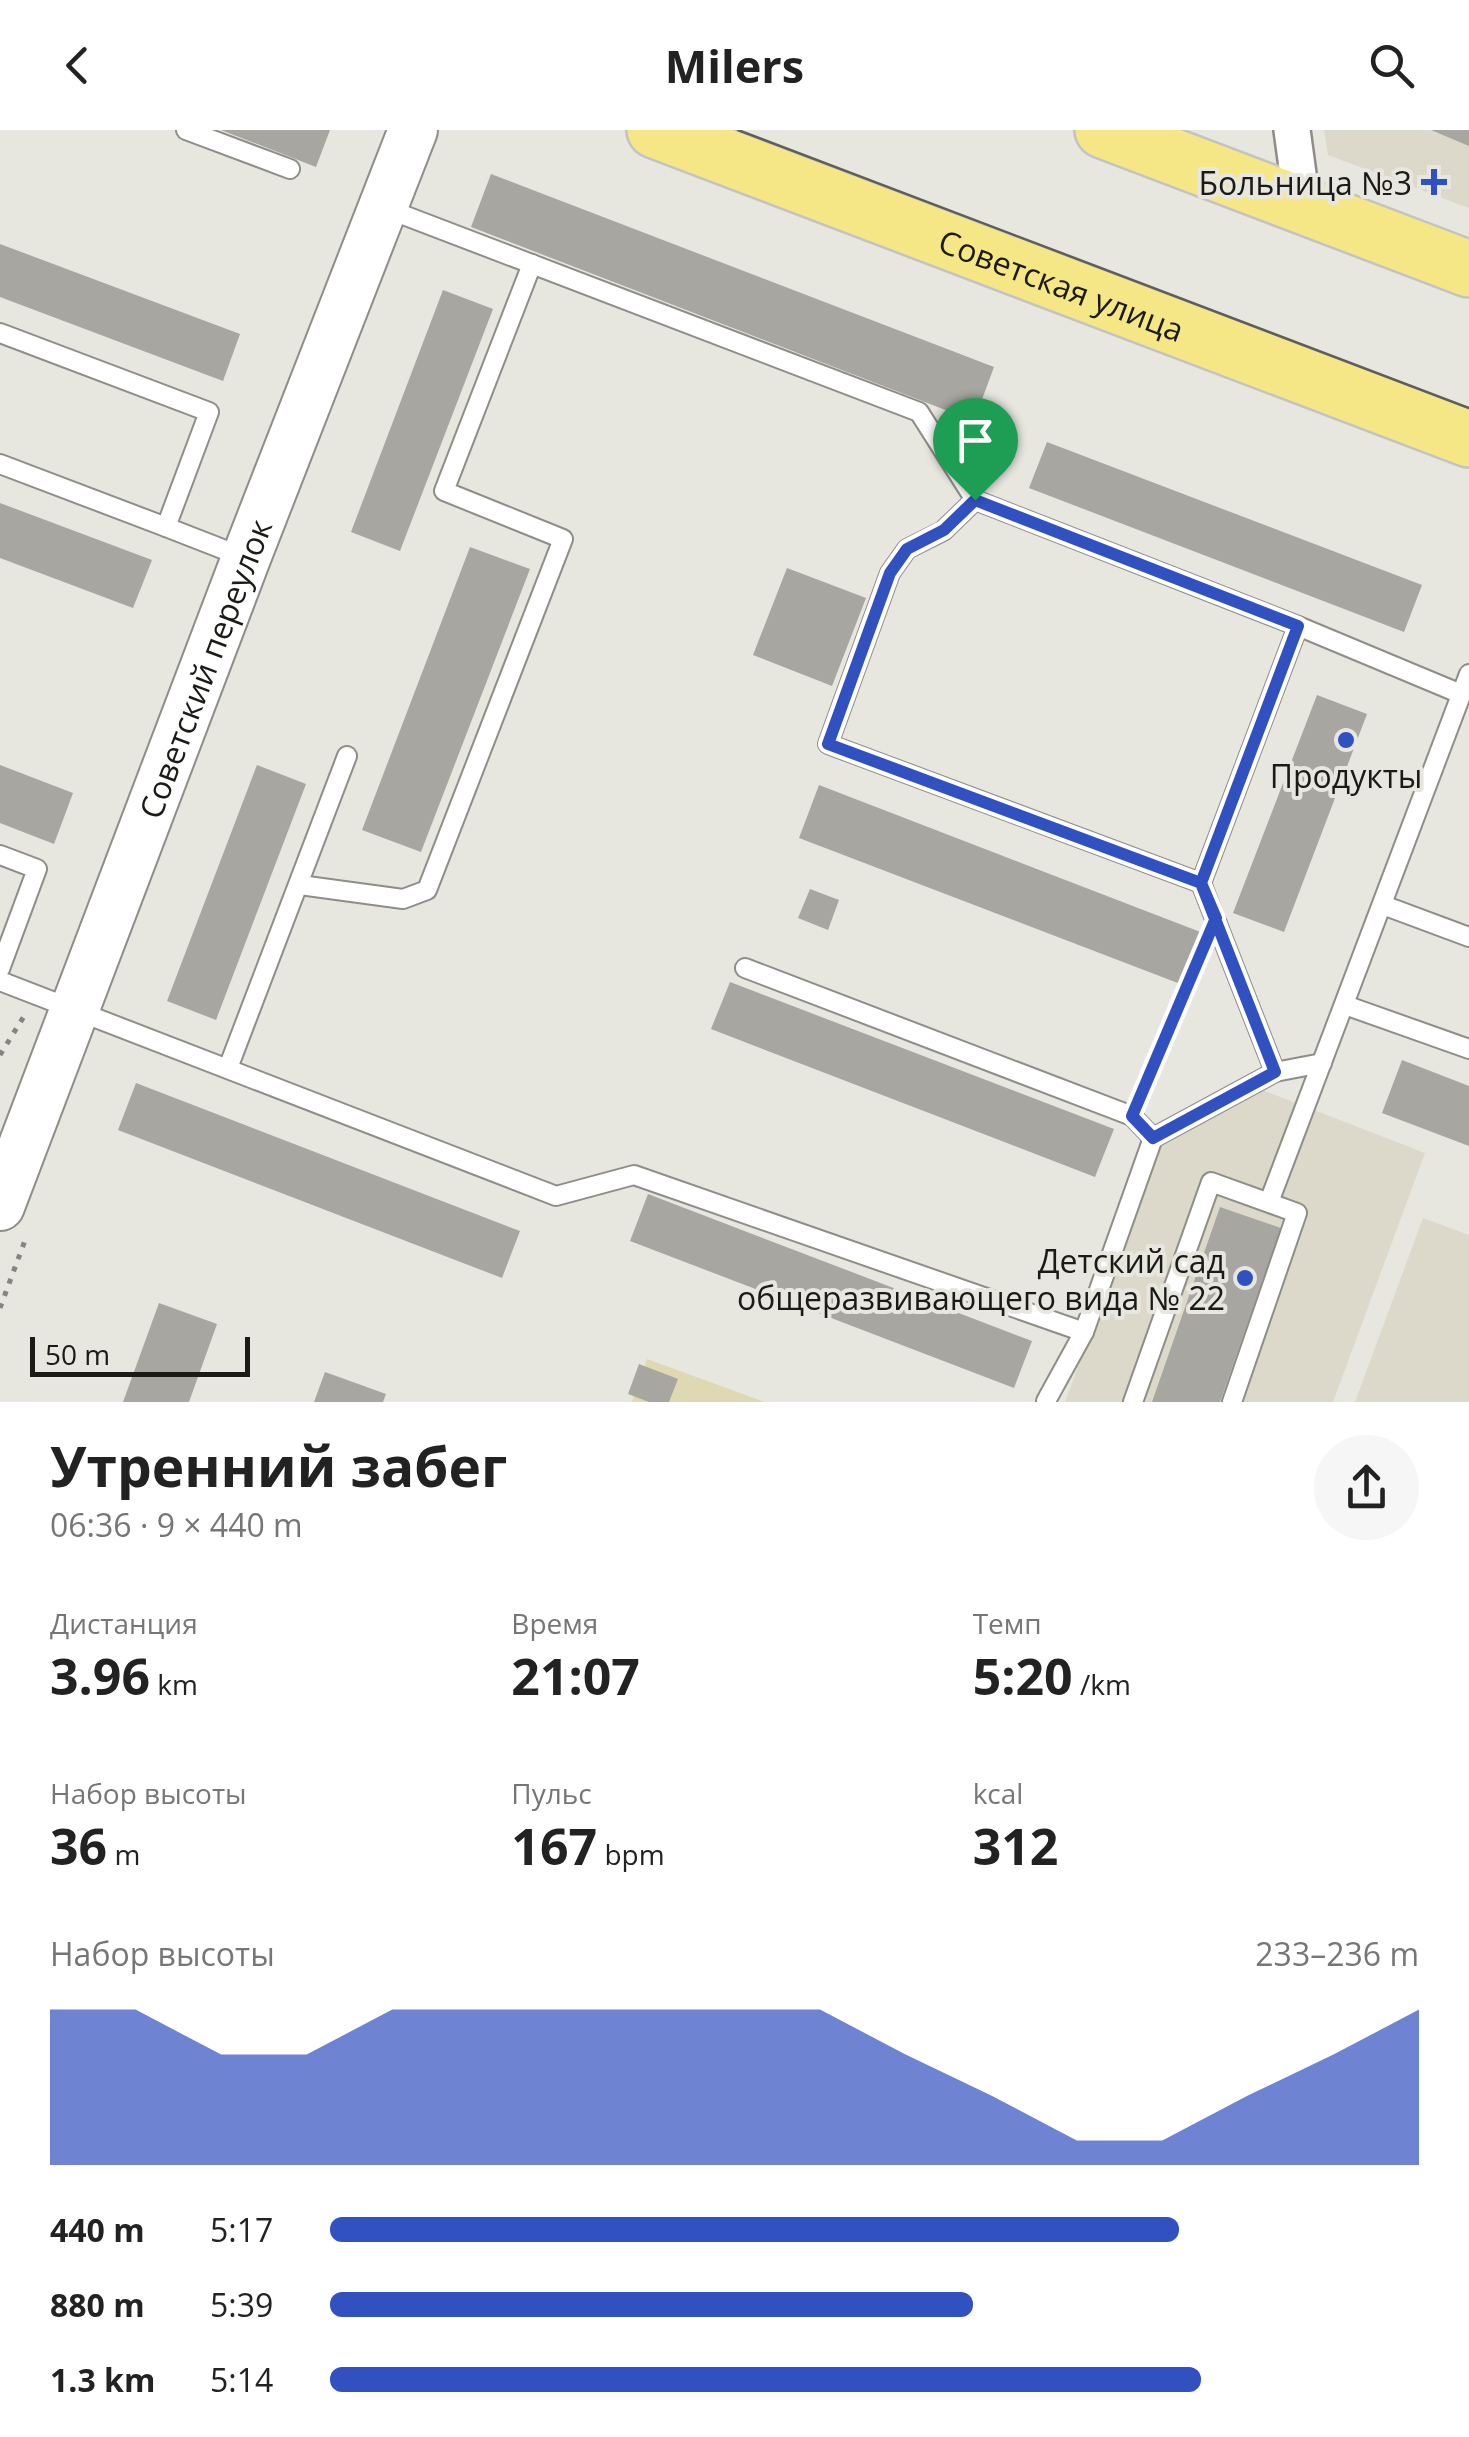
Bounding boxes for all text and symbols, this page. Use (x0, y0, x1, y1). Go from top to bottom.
text: Milers (665, 35, 804, 96)
icon: back (50, 38, 105, 93)
icon: search (1364, 38, 1419, 93)
place label: Больница №3 (1198, 161, 1412, 204)
marker: Больница №3 (1421, 169, 1447, 195)
street label: Советская улица (933, 218, 1190, 350)
pin (933, 398, 1018, 501)
icon: arrive (948, 413, 1003, 468)
street label: Советский переулок (128, 512, 281, 824)
marker: Продукты (1335, 729, 1357, 751)
place label: Продукты (1270, 754, 1422, 797)
place label: Детский сад общеразвивающего вида № 22 (737, 1239, 1225, 1319)
marker: Детский сад общеразвивающего вида № 22 (1234, 1267, 1256, 1289)
scale bar (30, 1332, 250, 1376)
text: 50 m (45, 1335, 110, 1373)
text: Утренний забег (50, 1428, 507, 1503)
button: share (1314, 1435, 1419, 1540)
text: 06:36 · 9 × 440 m (50, 1503, 303, 1546)
text: Дистанция (50, 1604, 198, 1642)
text: Время (511, 1604, 598, 1642)
text: Темп (973, 1604, 1042, 1642)
text: 3.96 (50, 1642, 150, 1710)
text: 21:07 (511, 1642, 640, 1710)
text: 5:20 (973, 1642, 1073, 1710)
text: km (150, 1665, 198, 1703)
text: /km (1073, 1665, 1131, 1703)
text: Набор высоты (50, 1774, 247, 1812)
text: Пульс (511, 1774, 592, 1812)
text: kcal (973, 1774, 1023, 1812)
text: 36 (50, 1812, 107, 1880)
text: 167 (511, 1812, 597, 1880)
text: 312 (973, 1812, 1058, 1880)
text: m (107, 1835, 140, 1873)
text: bpm (597, 1835, 665, 1873)
text: Набор высоты (50, 1932, 275, 1975)
text: 233–236 m (1255, 1932, 1419, 1975)
text: 440 m (50, 2208, 145, 2251)
text: 5:17 (210, 2208, 273, 2251)
text: 880 m (50, 2283, 145, 2326)
text: 5:39 (210, 2283, 273, 2326)
text: 1.3 km (50, 2358, 155, 2401)
text: 5:14 (210, 2358, 273, 2401)

